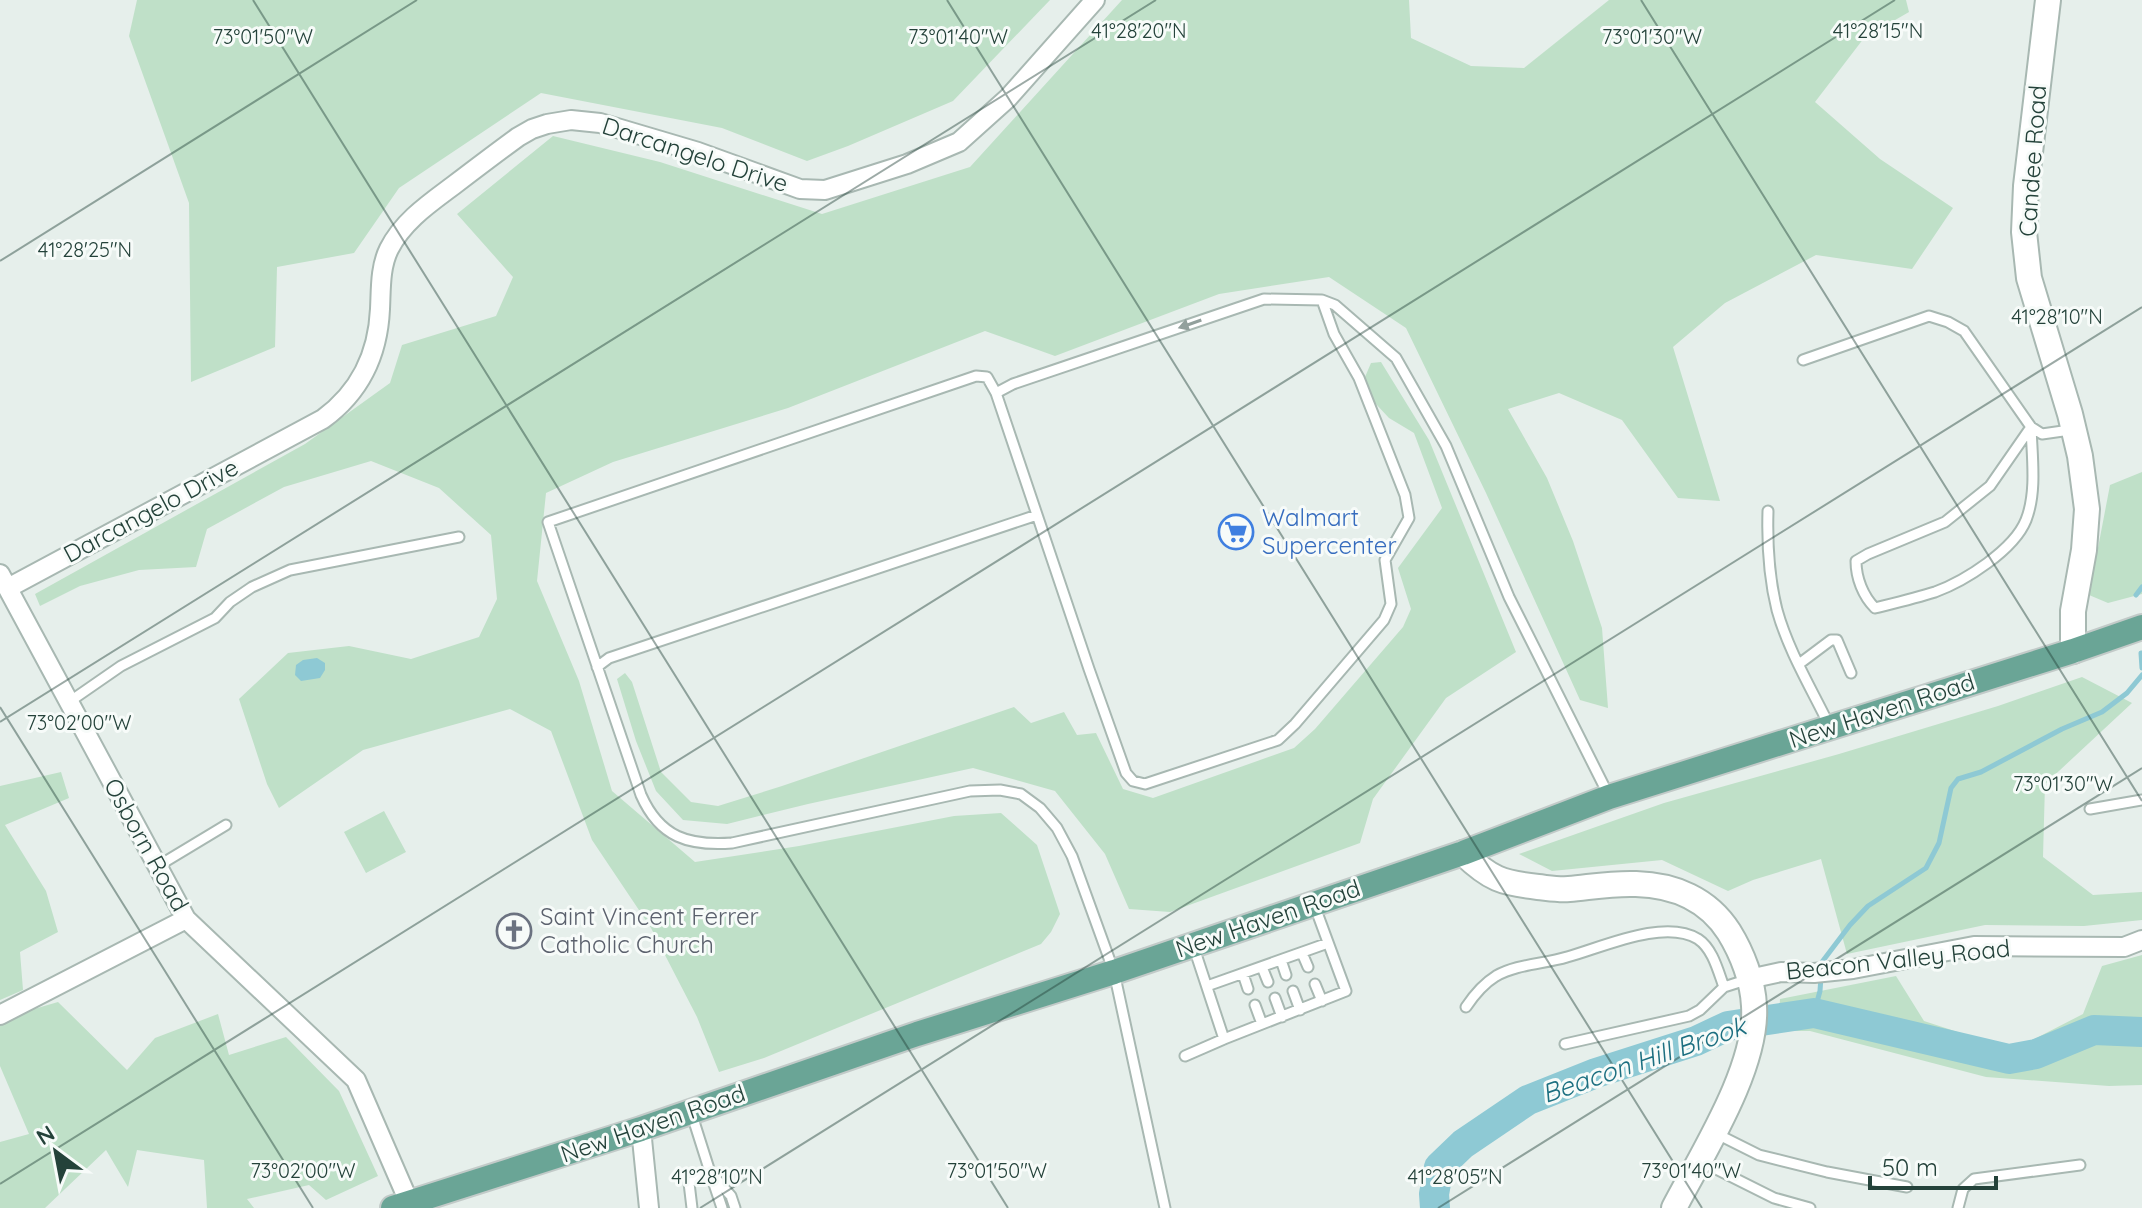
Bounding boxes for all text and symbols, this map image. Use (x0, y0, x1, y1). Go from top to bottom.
text: 41°28'20"N (1091, 18, 1187, 43)
text: 41°28'15"N (1833, 18, 1923, 43)
text: 73°01'50"W (213, 24, 313, 49)
text: 73°01'40"W (908, 24, 1008, 49)
text: 73°01'30"W (1602, 24, 1702, 49)
street label: Candee Road (2012, 84, 2052, 238)
street label: Darcangelo Drive (599, 110, 792, 198)
text: 41°28'25"N (38, 237, 132, 262)
text: 41°28'10"N (2011, 304, 2103, 329)
one-way arrow (1178, 318, 1202, 330)
street label: Darcangelo Drive (58, 451, 243, 569)
place label: Walmart Supercenter (1262, 502, 1397, 560)
supermarket icon: Walmart Supercenter (1217, 513, 1255, 551)
street label: New Haven Road (1785, 666, 1978, 754)
text: 73°02'00"W (27, 710, 132, 735)
text: 73°01'30"W (2013, 771, 2113, 796)
street label: Osborn Road (98, 773, 196, 916)
street label: New Haven Road (1171, 872, 1364, 964)
place label: Saint Vincent Ferrer Catholic Church (540, 901, 759, 959)
church icon: Saint Vincent Ferrer Catholic Church (495, 912, 533, 950)
street label: Beacon Valley Road (1784, 932, 2012, 986)
water label: Beacon Hill Brook (1537, 1008, 1752, 1110)
street label: New Haven Road (556, 1077, 749, 1169)
north arrow (16, 1112, 96, 1192)
text: N (31, 1119, 60, 1151)
scale bar (1870, 1140, 1996, 1190)
text: 50 m (1882, 1152, 1938, 1182)
text: 73°02'00"W (251, 1158, 356, 1183)
text: 73°01'50"W (947, 1158, 1047, 1183)
text: 73°01'40"W (1641, 1158, 1741, 1183)
text: 41°28'10"N (671, 1164, 763, 1189)
text: 41°28'05"N (1407, 1164, 1503, 1189)

